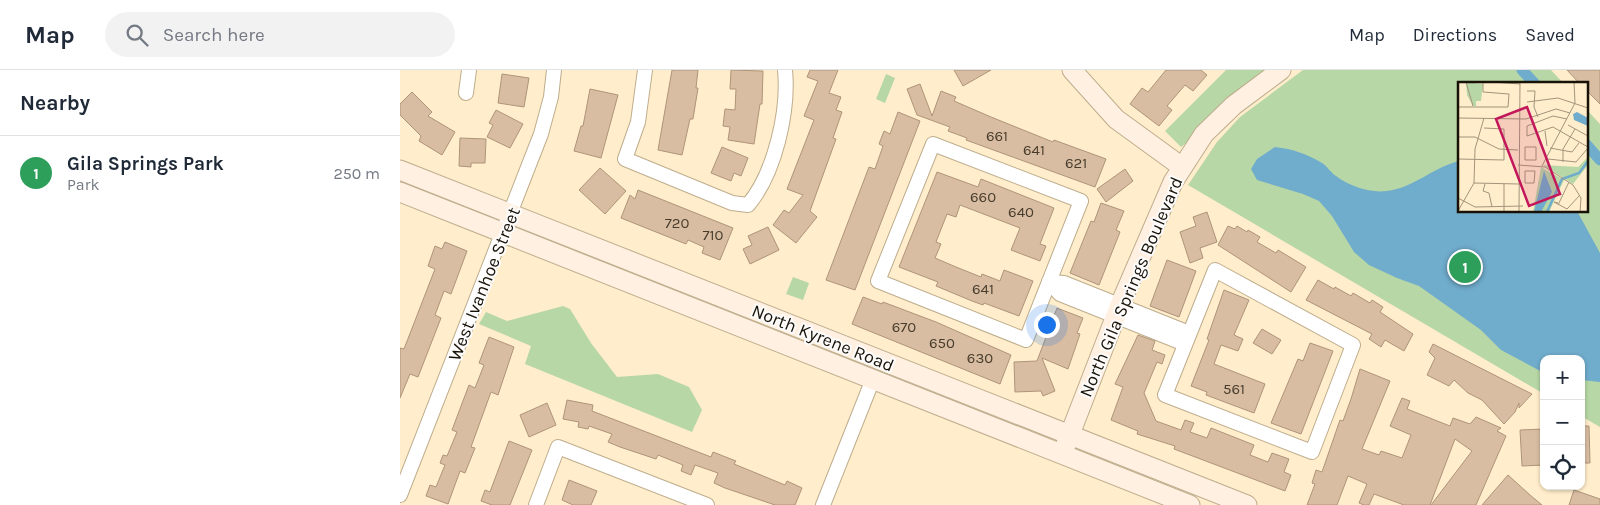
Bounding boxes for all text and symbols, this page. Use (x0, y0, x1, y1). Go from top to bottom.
search box (105, 12, 455, 57)
text: Map (25, 21, 75, 49)
icon: search (123, 21, 151, 49)
text: Search here (163, 24, 265, 46)
text: Map (1349, 24, 1385, 46)
text: Directions (1413, 24, 1497, 46)
text: Saved (1525, 24, 1575, 46)
inset map (1458, 82, 1588, 212)
text: Nearby (20, 91, 90, 115)
house number: 661 (986, 127, 1008, 145)
house number: 641 (1023, 141, 1045, 159)
text: Gila Springs Park (67, 153, 224, 175)
house number: 621 (1065, 154, 1087, 172)
text: 1 (33, 164, 39, 183)
text: 250 m (333, 164, 380, 183)
street label: North Gila Springs Boulevard (1075, 174, 1187, 400)
text: Park (67, 175, 99, 194)
house number: 660 (970, 188, 996, 206)
house number: 640 (1008, 203, 1034, 221)
street label: West Ivanhoe Street (443, 204, 525, 364)
house number: 720 (665, 214, 689, 232)
house number: 710 (703, 226, 724, 244)
pin: 1 (1449, 248, 1481, 286)
house number: 641 (972, 280, 994, 298)
street label: North Kyrene Road (749, 299, 897, 377)
your location (1034, 312, 1060, 338)
house number: 670 (892, 318, 916, 336)
house number: 650 (929, 334, 955, 352)
house number: 630 (967, 349, 993, 367)
map controls (1540, 355, 1585, 490)
button: + (1540, 355, 1585, 400)
house number: 561 (1223, 380, 1245, 398)
button: − (1540, 400, 1585, 445)
button: locate (1540, 445, 1585, 490)

